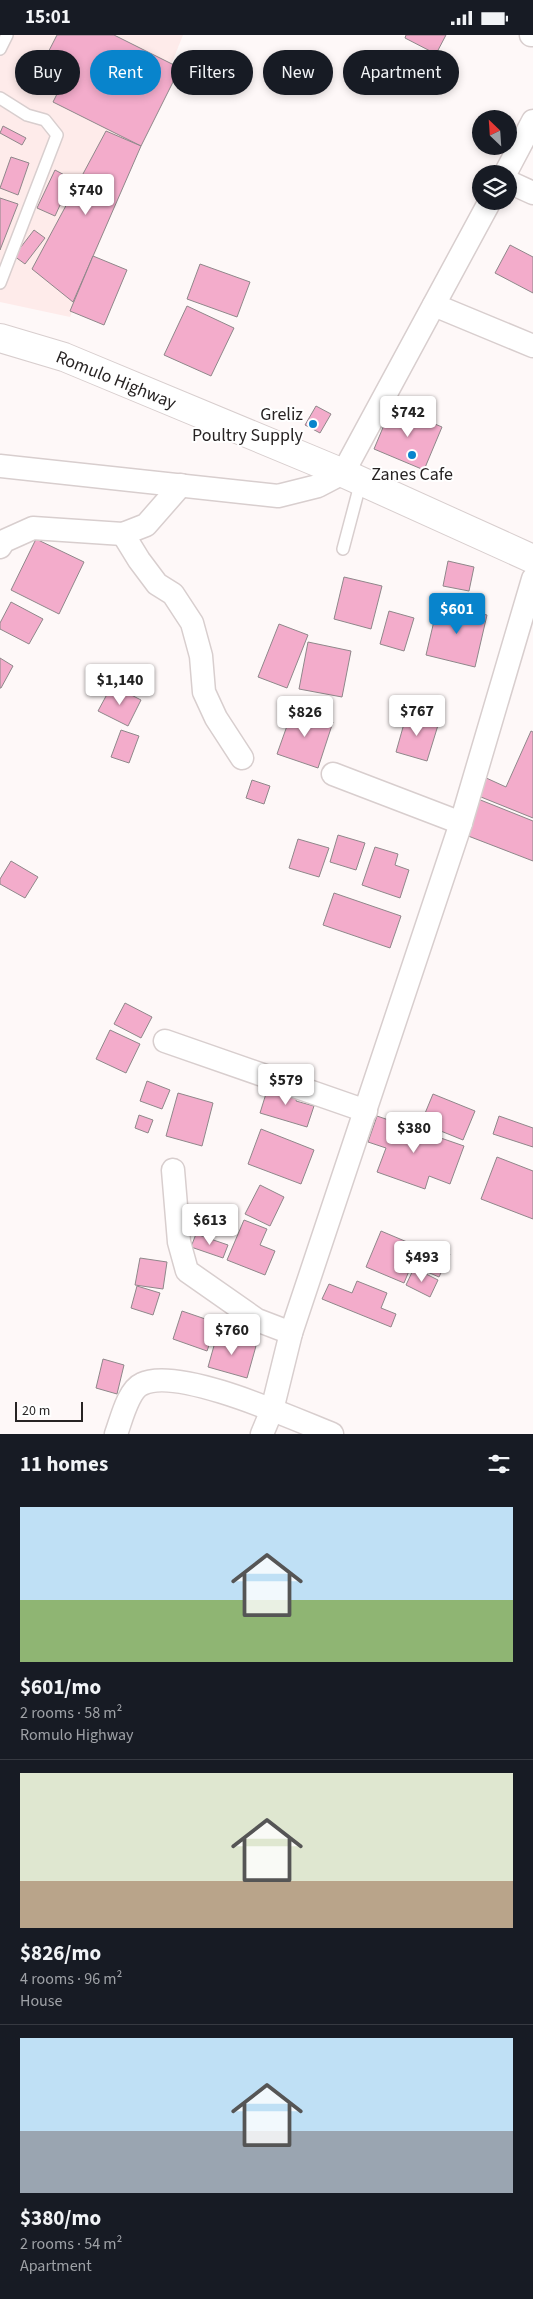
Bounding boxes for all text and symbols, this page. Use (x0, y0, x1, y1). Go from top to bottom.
text: 15:01 (25, 4, 71, 31)
chip: Buy (15, 50, 80, 95)
chip: Rent (90, 50, 161, 95)
chip: Filters (171, 50, 253, 95)
chip: New (263, 50, 333, 95)
chip: Apartment (343, 50, 459, 95)
north arrow (472, 110, 518, 155)
map controls (472, 110, 517, 210)
button: layers (472, 165, 517, 210)
pin: $740 (56, 173, 116, 216)
text: $740 (69, 179, 103, 201)
street label: Romulo Highway (52, 344, 180, 416)
pin: $742 (378, 395, 438, 438)
text: $742 (391, 401, 425, 423)
place label: Greliz Poultry Supply (192, 402, 304, 448)
marker: Greliz Poultry Supply (307, 418, 319, 430)
marker: Zanes Cafe (406, 449, 418, 461)
place label: Zanes Cafe (371, 462, 453, 487)
pin: $601 (427, 593, 487, 635)
text: $601 (440, 598, 474, 620)
pin: $1,140 (79, 663, 161, 706)
text: $1,140 (96, 669, 144, 691)
pin: $826 (275, 695, 335, 738)
pin: $767 (387, 695, 447, 737)
text: $767 (400, 700, 434, 722)
text: $826 (288, 701, 322, 723)
pin: $579 (256, 1063, 316, 1106)
text: $579 (269, 1069, 303, 1091)
pin: $380 (384, 1111, 444, 1154)
text: $380 (397, 1117, 431, 1139)
pin: $613 (180, 1203, 240, 1246)
text: $613 (193, 1209, 227, 1231)
pin: $493 (392, 1241, 452, 1283)
text: $493 (405, 1246, 439, 1268)
pin: $760 (202, 1313, 262, 1356)
text: $760 (215, 1319, 249, 1341)
scale bar (15, 1399, 82, 1422)
text: 20 m (22, 1401, 50, 1421)
text: 11 homes (20, 1449, 108, 1479)
icon: filters (485, 1450, 513, 1478)
icon: home (222, 1540, 312, 1630)
text: $601/mo (20, 1672, 101, 1702)
text: 2 rooms · 58 m² (20, 1702, 122, 1724)
text: Romulo Highway (20, 1724, 134, 1746)
icon: home (222, 1805, 312, 1895)
text: $826/mo (20, 1938, 101, 1968)
text: 4 rooms · 96 m² (20, 1968, 122, 1990)
text: House (20, 1990, 62, 2012)
icon: home (222, 2070, 312, 2160)
text: $380/mo (20, 2203, 101, 2233)
text: 2 rooms · 54 m² (20, 2233, 122, 2255)
text: Apartment (20, 2255, 92, 2277)

